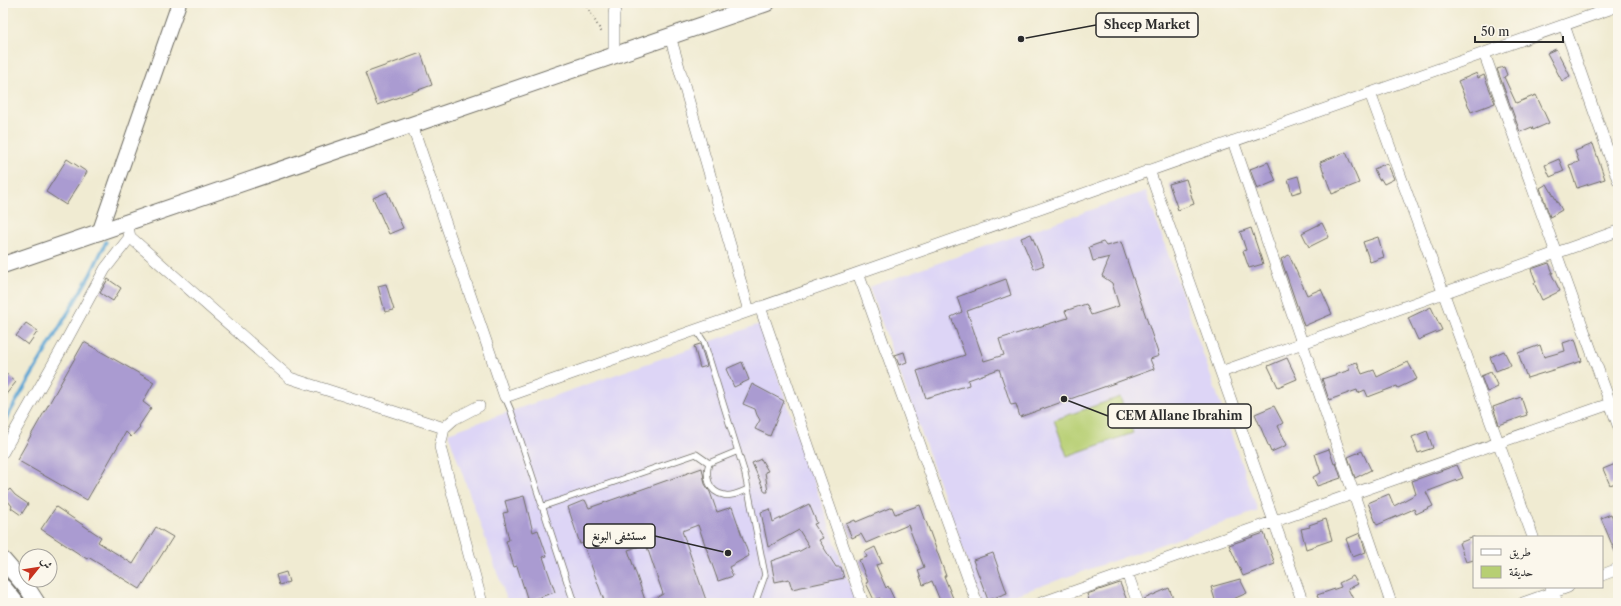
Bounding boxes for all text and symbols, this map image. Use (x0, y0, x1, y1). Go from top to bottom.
callout: Sheep Market (1096, 13, 1198, 37)
text: Sheep Market (1104, 17, 1190, 32)
scale bar (1475, 18, 1563, 44)
text: 50 m (1481, 24, 1510, 39)
callout: CEM Allane Ibrahim (1108, 404, 1251, 428)
text: CEM Allane Ibrahim (1116, 408, 1242, 423)
callout: مستشفى البونغ (584, 524, 655, 548)
text: مستشفى البونغ (591, 528, 647, 548)
legend (1473, 536, 1603, 588)
text: طريق (1509, 544, 1531, 560)
north arrow (18, 548, 58, 588)
text: ش (38, 555, 55, 571)
text: حديقة (1509, 564, 1533, 580)

